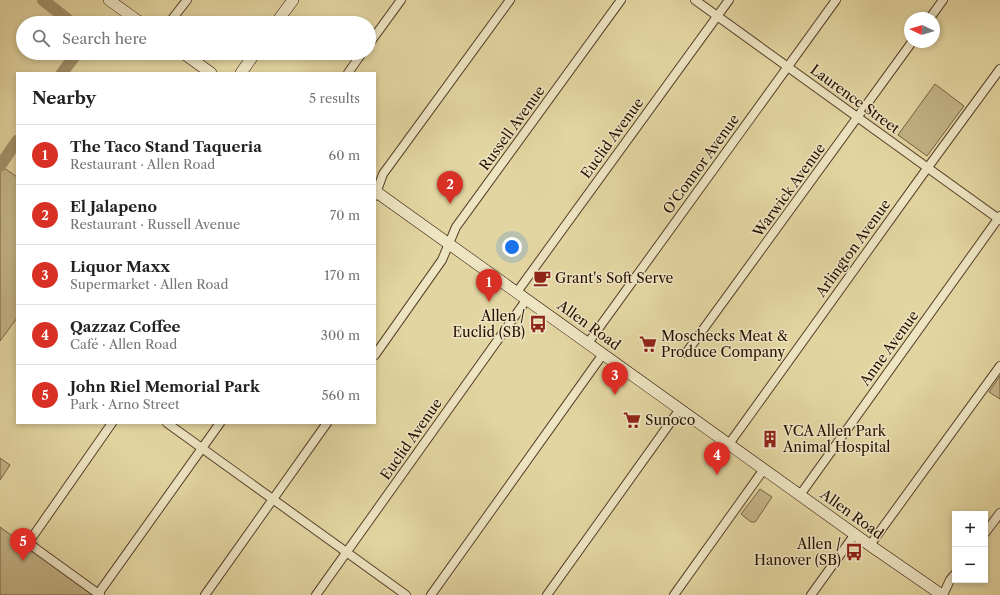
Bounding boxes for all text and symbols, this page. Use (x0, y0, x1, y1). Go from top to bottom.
north arrow (904, 12, 940, 48)
search box (16, 16, 376, 60)
icon: search (30, 27, 52, 49)
text: Search here (62, 29, 147, 48)
street label: Laurence Street (807, 61, 903, 137)
street label: Russell Avenue (475, 82, 549, 174)
text: Nearby (32, 88, 96, 108)
text: 5 results (309, 90, 360, 106)
street label: Euclid Avenue (577, 94, 647, 182)
street label: O'Connor Avenue (659, 111, 743, 217)
text: The Taco Stand Taqueria (70, 137, 262, 156)
street label: Warwick Avenue (748, 140, 829, 241)
text: 1 (42, 147, 48, 163)
text: 60 m (329, 147, 360, 163)
text: Restaurant · Allen Road (70, 156, 215, 172)
pin: 2 (437, 171, 463, 204)
street label: Arlington Avenue (811, 196, 894, 301)
text: El Jalapeno (70, 197, 157, 216)
text: 2 (41, 207, 49, 223)
text: 70 m (330, 207, 360, 223)
text: Restaurant · Russell Avenue (70, 216, 240, 232)
your location (502, 237, 522, 257)
text: Liquor Maxx (70, 257, 170, 276)
text: 3 (41, 267, 49, 283)
text: 170 m (324, 267, 360, 283)
cafe icon: Grant's Soft Serve (532, 268, 552, 288)
pin: 1 (476, 269, 502, 302)
place label: Grant's Soft Serve (555, 269, 674, 287)
text: Supermarket · Allen Road (70, 276, 228, 292)
street label: Allen Road (553, 295, 624, 354)
place label: Allen / Euclid (SB) (452, 307, 525, 341)
street label: Anne Avenue (855, 307, 922, 390)
bus stop icon: Allen / Euclid (SB) (528, 314, 548, 334)
text: Qazzaz Coffee (70, 317, 181, 336)
text: 4 (41, 327, 49, 343)
text: 300 m (321, 327, 360, 343)
place label: Moschecks Meat & Produce Company (661, 327, 788, 361)
supermarket icon: Moschecks Meat & Produce Company (638, 334, 658, 354)
text: Café · Allen Road (70, 336, 177, 352)
pin: 3 (602, 362, 628, 395)
text: John Riel Memorial Park (70, 377, 260, 396)
text: 5 (41, 387, 49, 403)
text: 560 m (322, 387, 360, 403)
street label: Euclid Avenue (376, 395, 446, 483)
text: Park · Arno Street (70, 396, 180, 412)
supermarket icon: Sunoco (622, 410, 642, 430)
place label: Sunoco (645, 411, 695, 429)
place label: VCA Allen Park Animal Hospital (782, 422, 890, 456)
building icon: VCA Allen Park Animal Hospital (760, 429, 780, 449)
pin: 4 (704, 442, 730, 475)
street label: Allen Road (816, 484, 887, 543)
map controls (952, 511, 988, 583)
button: + (952, 511, 988, 547)
pin: 5 (10, 528, 36, 561)
place label: Allen / Hanover (SB) (754, 535, 841, 569)
bus stop icon: Allen / Hanover (SB) (844, 542, 864, 562)
button: − (952, 547, 988, 583)

